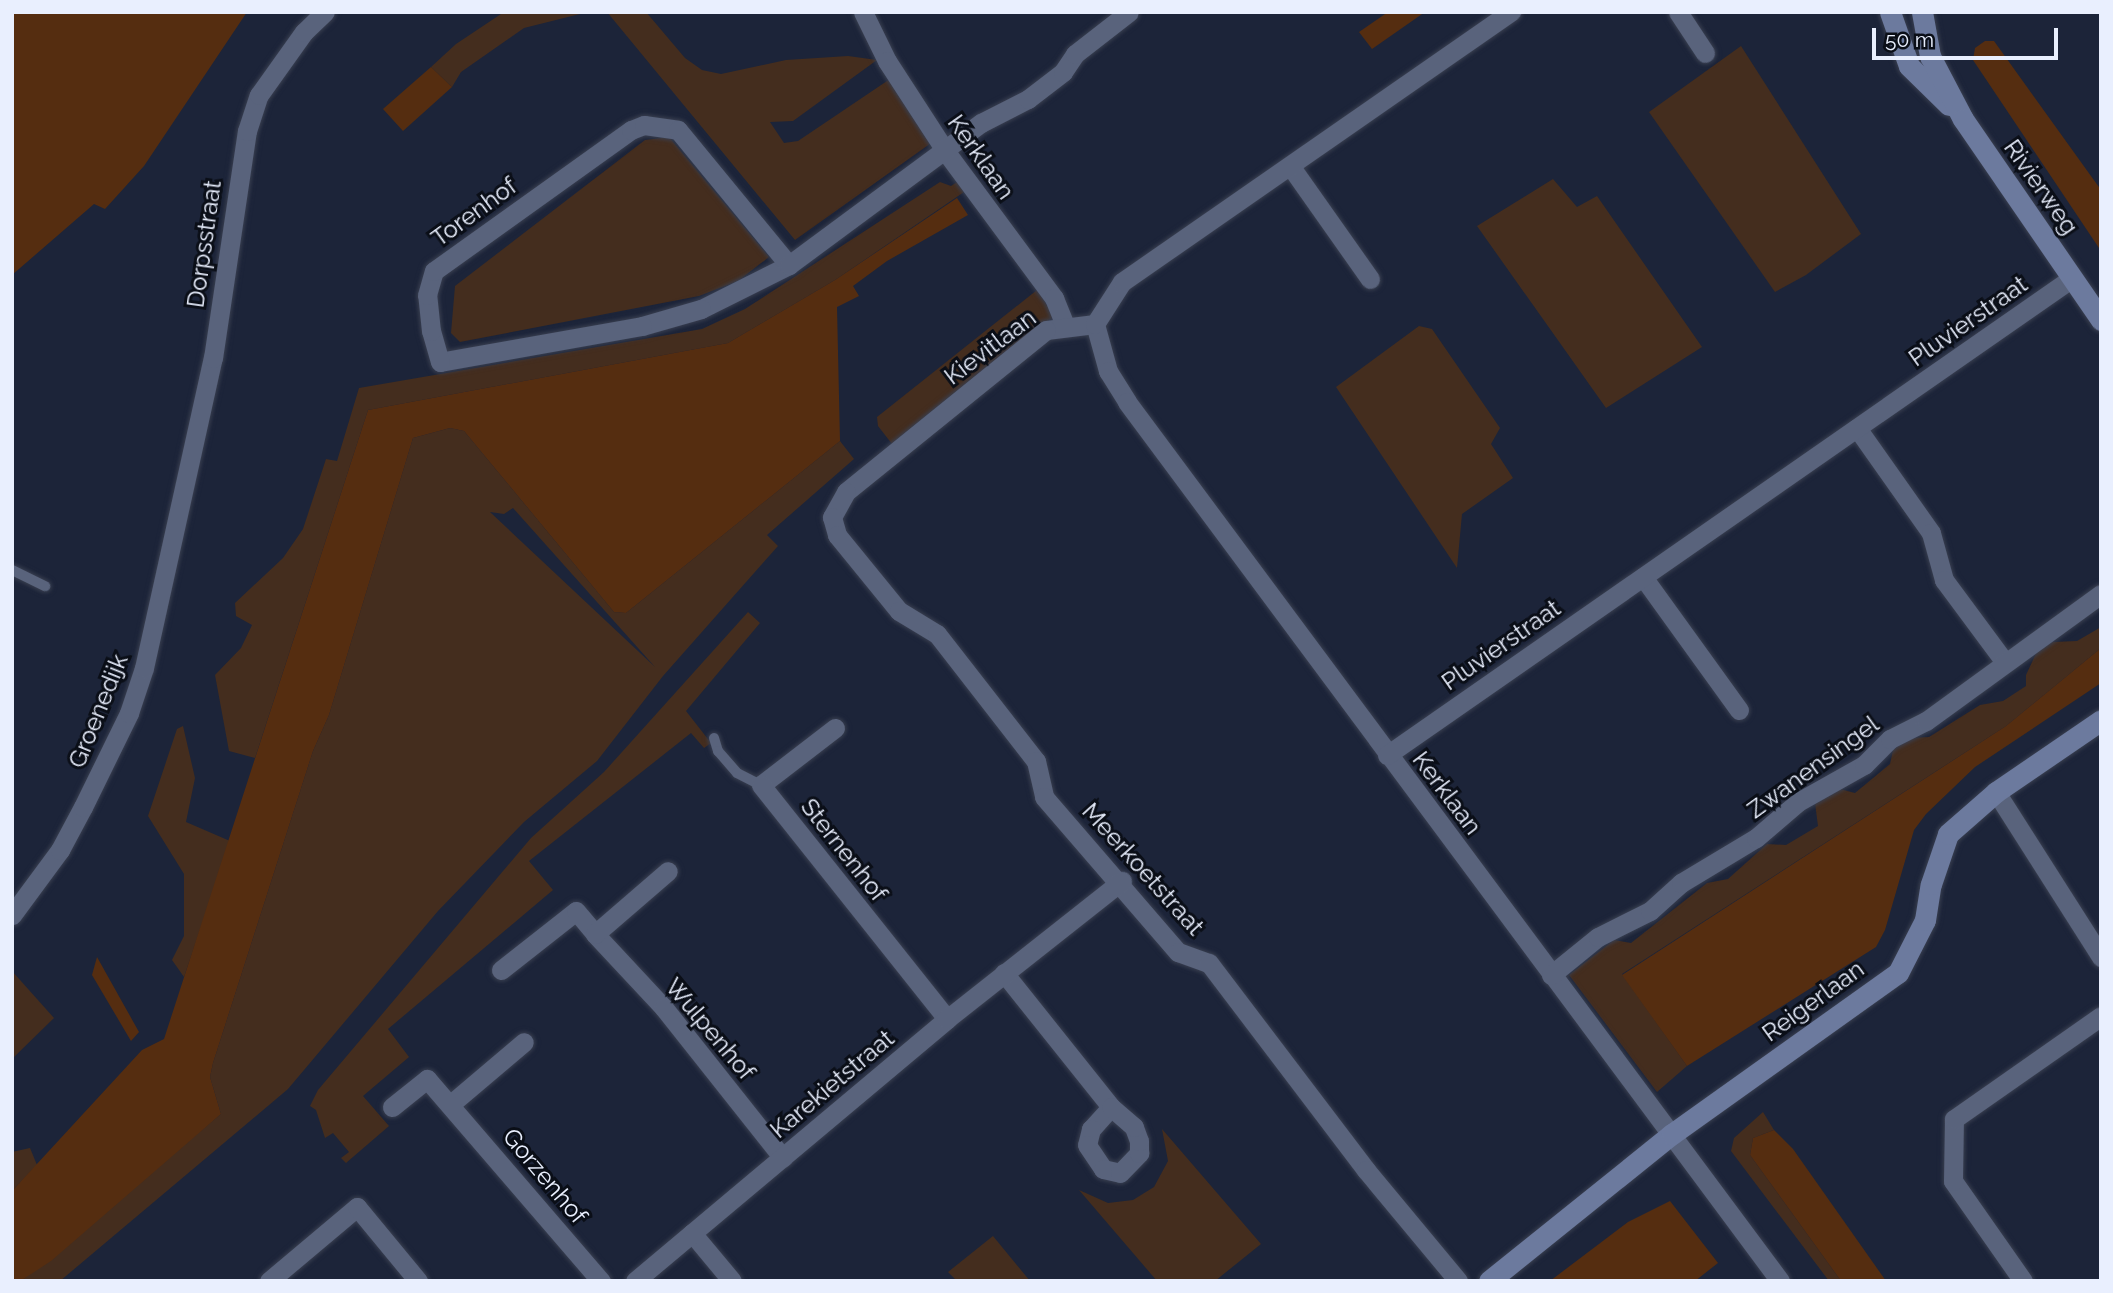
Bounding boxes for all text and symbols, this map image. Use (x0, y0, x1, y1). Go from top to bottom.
scale bar (1875, 14, 2060, 58)
text: 50 m (1885, 27, 1934, 52)
street label: Kerklaan (942, 109, 1020, 205)
street label: Rivierweg (1998, 134, 2084, 240)
street label: Torenhof (426, 171, 522, 253)
street label: Dorpsstraat (181, 178, 227, 310)
street label: Pluvierstraat (1903, 270, 2033, 372)
street label: Kievitlaan (939, 303, 1041, 391)
street label: Pluvierstraat (1436, 594, 1566, 696)
street label: Groenedijk (62, 650, 134, 772)
street label: Zwanensingel (1742, 710, 1884, 824)
street label: Kerklaan (1406, 746, 1488, 840)
street label: Sternenhof (795, 793, 893, 907)
street label: Meerkoetstraat (1076, 797, 1210, 941)
street label: Reigerlaan (1757, 954, 1869, 1048)
street label: Wulpenhof (659, 972, 761, 1086)
street label: Karekietstraat (764, 1024, 900, 1144)
street label: Gorzenhof (497, 1123, 593, 1229)

